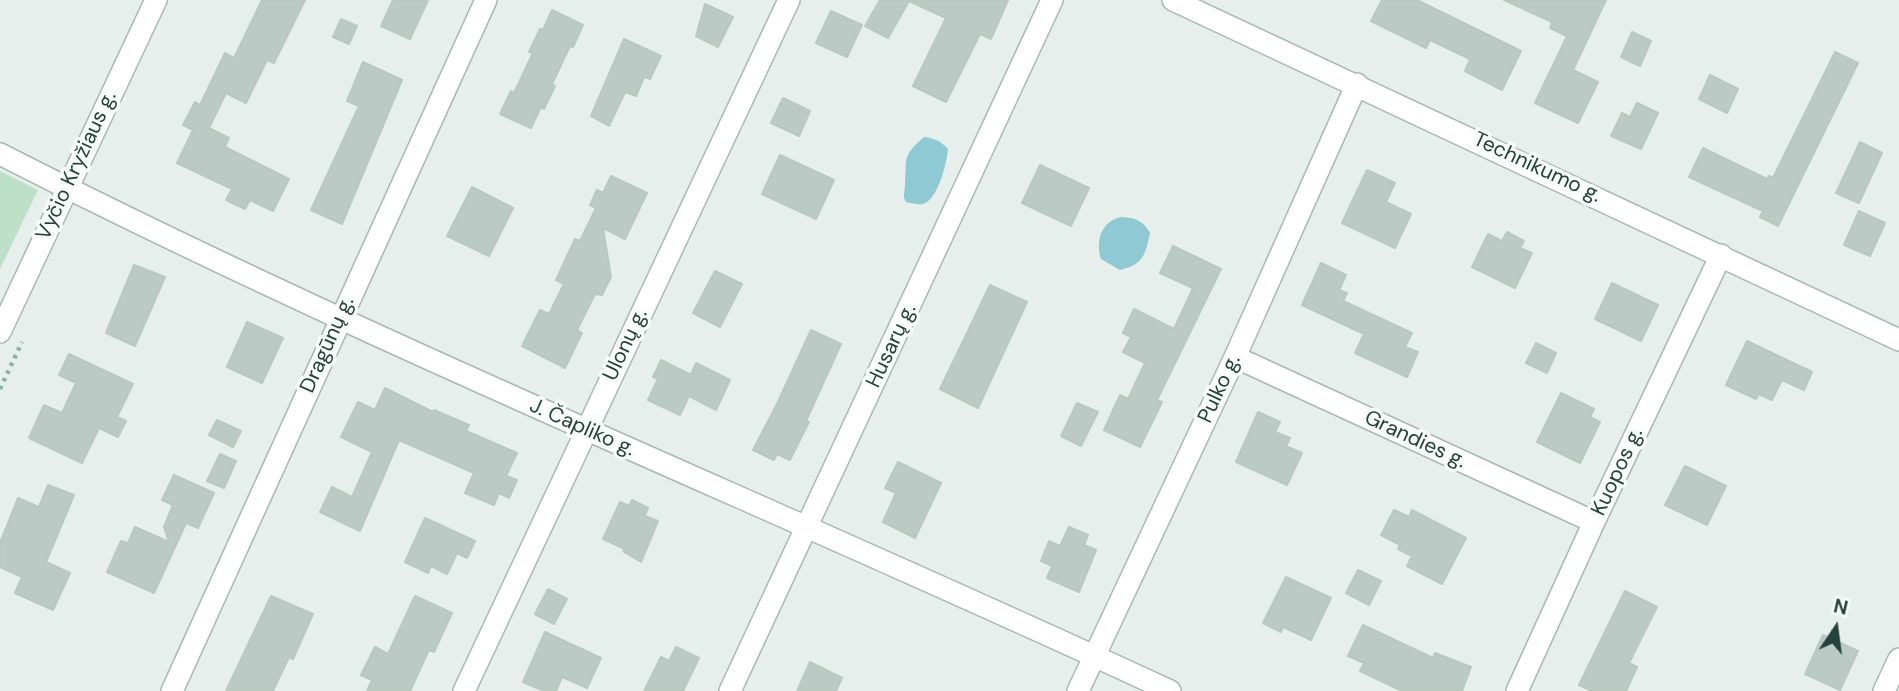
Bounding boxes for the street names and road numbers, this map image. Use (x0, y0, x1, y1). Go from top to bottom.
street label: Vyčio Kryžiaus g. (31, 87, 123, 245)
street label: Technikumo g. (1469, 127, 1605, 209)
street label: Dragūnų g. (296, 293, 360, 397)
street label: Husarų g. (862, 300, 922, 392)
street label: Ulonų g. (598, 305, 654, 385)
street label: Pulko g. (1193, 351, 1247, 427)
street label: J. Čapliko g. (525, 394, 639, 462)
street label: Grandies g. (1360, 405, 1470, 475)
street label: Kuopos g. (1587, 424, 1649, 520)

